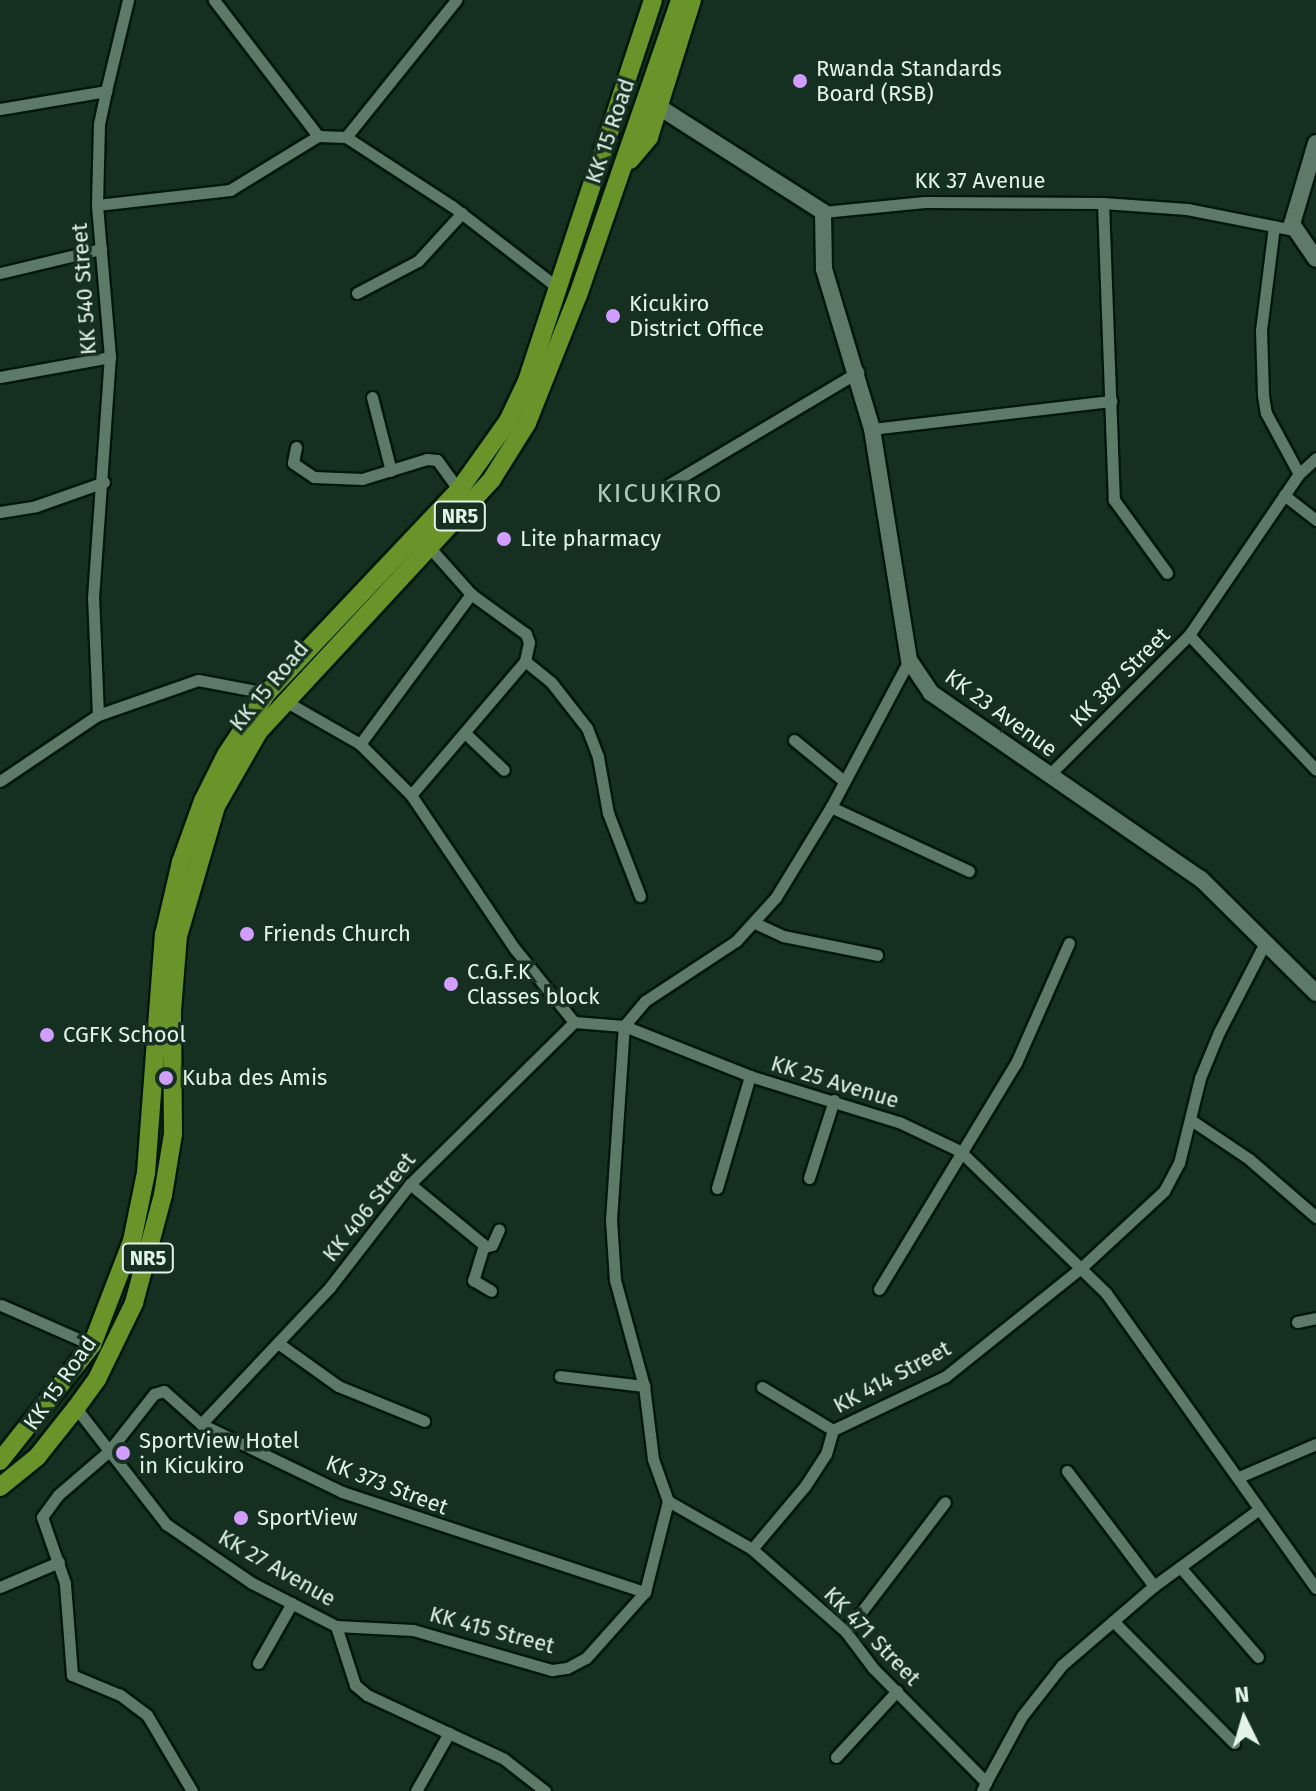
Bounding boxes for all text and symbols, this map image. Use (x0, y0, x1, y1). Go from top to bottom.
place label: Rwanda Standards Board (RSB) (816, 55, 1002, 106)
marker: Rwanda Standards Board (RSB) (791, 72, 809, 90)
street label: KK 15 Road (580, 75, 640, 187)
street label: KK 37 Avenue (914, 168, 1046, 194)
street label: KK 540 Street (66, 222, 102, 356)
place label: Kicukiro District Office (629, 290, 764, 342)
marker: Kicukiro District Office (604, 307, 622, 325)
district label: KICUKIRO (597, 478, 723, 510)
road number: NR5 (432, 500, 488, 532)
place label: Lite pharmacy (520, 526, 661, 552)
marker: Lite pharmacy (495, 530, 513, 548)
street label: KK 387 Street (1065, 622, 1175, 732)
street label: KK 15 Road (224, 636, 314, 736)
street label: KK 23 Avenue (940, 663, 1062, 763)
place label: Friends Church (263, 921, 411, 947)
marker: Friends Church (238, 925, 256, 943)
place label: C.G.F.K Classes block (467, 958, 600, 1010)
marker: C.G.F.K Classes block (442, 975, 460, 993)
place label: CGFK School (63, 1022, 186, 1048)
marker: CGFK School (38, 1026, 56, 1044)
street label: KK 25 Avenue (768, 1050, 902, 1114)
place label: Kuba des Amis (182, 1065, 327, 1091)
marker: Kuba des Amis (157, 1069, 175, 1087)
street label: KK 406 Street (317, 1147, 421, 1267)
road number: NR5 (120, 1242, 176, 1274)
street label: KK 15 Road (18, 1331, 102, 1435)
street label: KK 414 Street (829, 1335, 955, 1419)
place label: SportView Hotel in Kicukiro (139, 1427, 299, 1478)
marker: SportView Hotel in Kicukiro (114, 1444, 132, 1462)
street label: KK 373 Street (322, 1450, 452, 1520)
place label: SportView (257, 1505, 358, 1531)
marker: SportView (232, 1509, 250, 1527)
street label: KK 27 Avenue (214, 1524, 340, 1612)
street label: KK 471 Street (818, 1581, 926, 1691)
street label: KK 415 Street (427, 1601, 557, 1659)
north arrow (1204, 1679, 1284, 1759)
text: N (1233, 1681, 1250, 1709)

